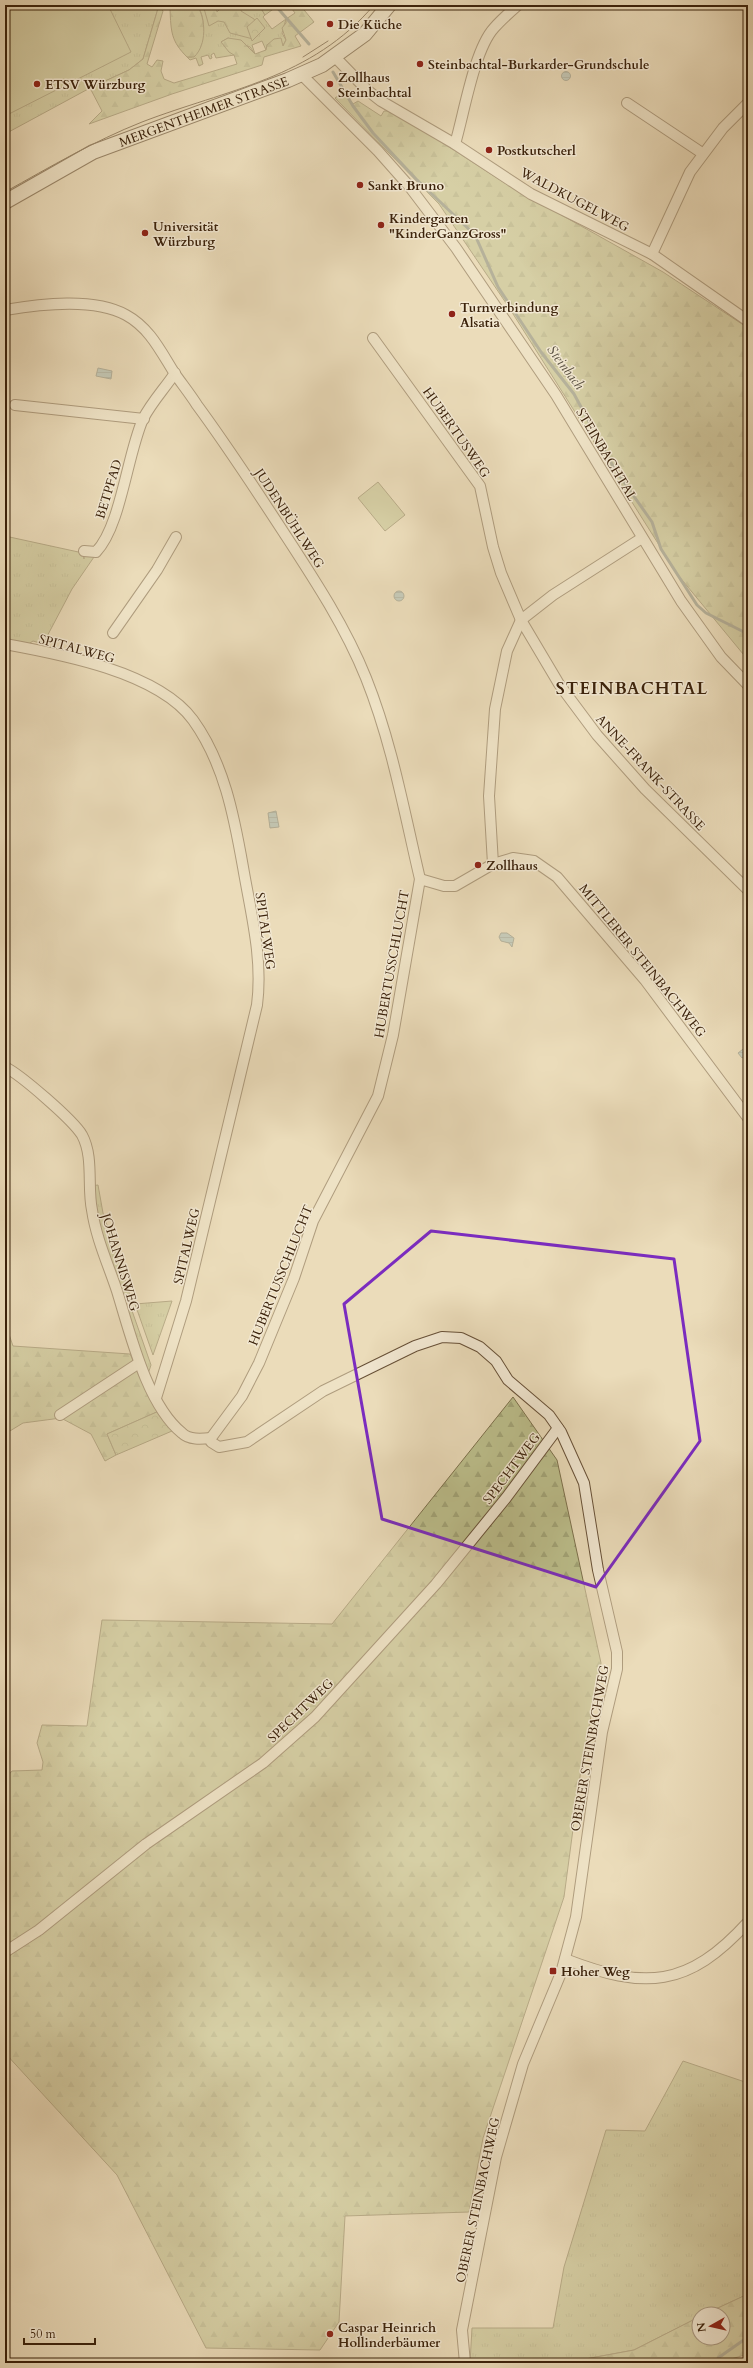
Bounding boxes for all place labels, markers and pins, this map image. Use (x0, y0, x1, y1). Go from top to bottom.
place label: Die Küche (338, 16, 402, 34)
marker: Die Küche (325, 19, 335, 29)
place label: Steinbachtal-Burkarder-Grundschule (428, 56, 649, 74)
marker: Steinbachtal-Burkarder-Grundschule (415, 59, 425, 69)
place label: Zollhaus Steinbachtal (338, 69, 412, 102)
place label: ETSV Würzburg (45, 76, 146, 94)
marker: ETSV Würzburg (32, 79, 42, 89)
marker: Zollhaus Steinbachtal (325, 79, 335, 89)
place label: Postkutscherl (497, 142, 576, 160)
marker: Postkutscherl (484, 145, 494, 155)
place label: Sankt Bruno (368, 177, 445, 195)
marker: Sankt Bruno (355, 180, 365, 190)
place label: Kindergarten "KinderGanzGross" (389, 210, 507, 243)
place label: Universität Würzburg (152, 218, 219, 251)
marker: Kindergarten "KinderGanzGross" (376, 220, 386, 230)
marker: Universität Würzburg (140, 228, 150, 238)
place label: Turnverbindung Alsatia (460, 299, 558, 332)
marker: Turnverbindung Alsatia (447, 309, 457, 319)
place label: Zollhaus (486, 857, 538, 875)
marker: Zollhaus (473, 860, 483, 870)
place label: Hoher Weg (561, 1963, 630, 1981)
marker: Hoher Weg (548, 1966, 558, 1976)
place label: Caspar Heinrich Hollinderbäumer (338, 2319, 441, 2352)
marker: Caspar Heinrich Hollinderbäumer (325, 2329, 335, 2339)

